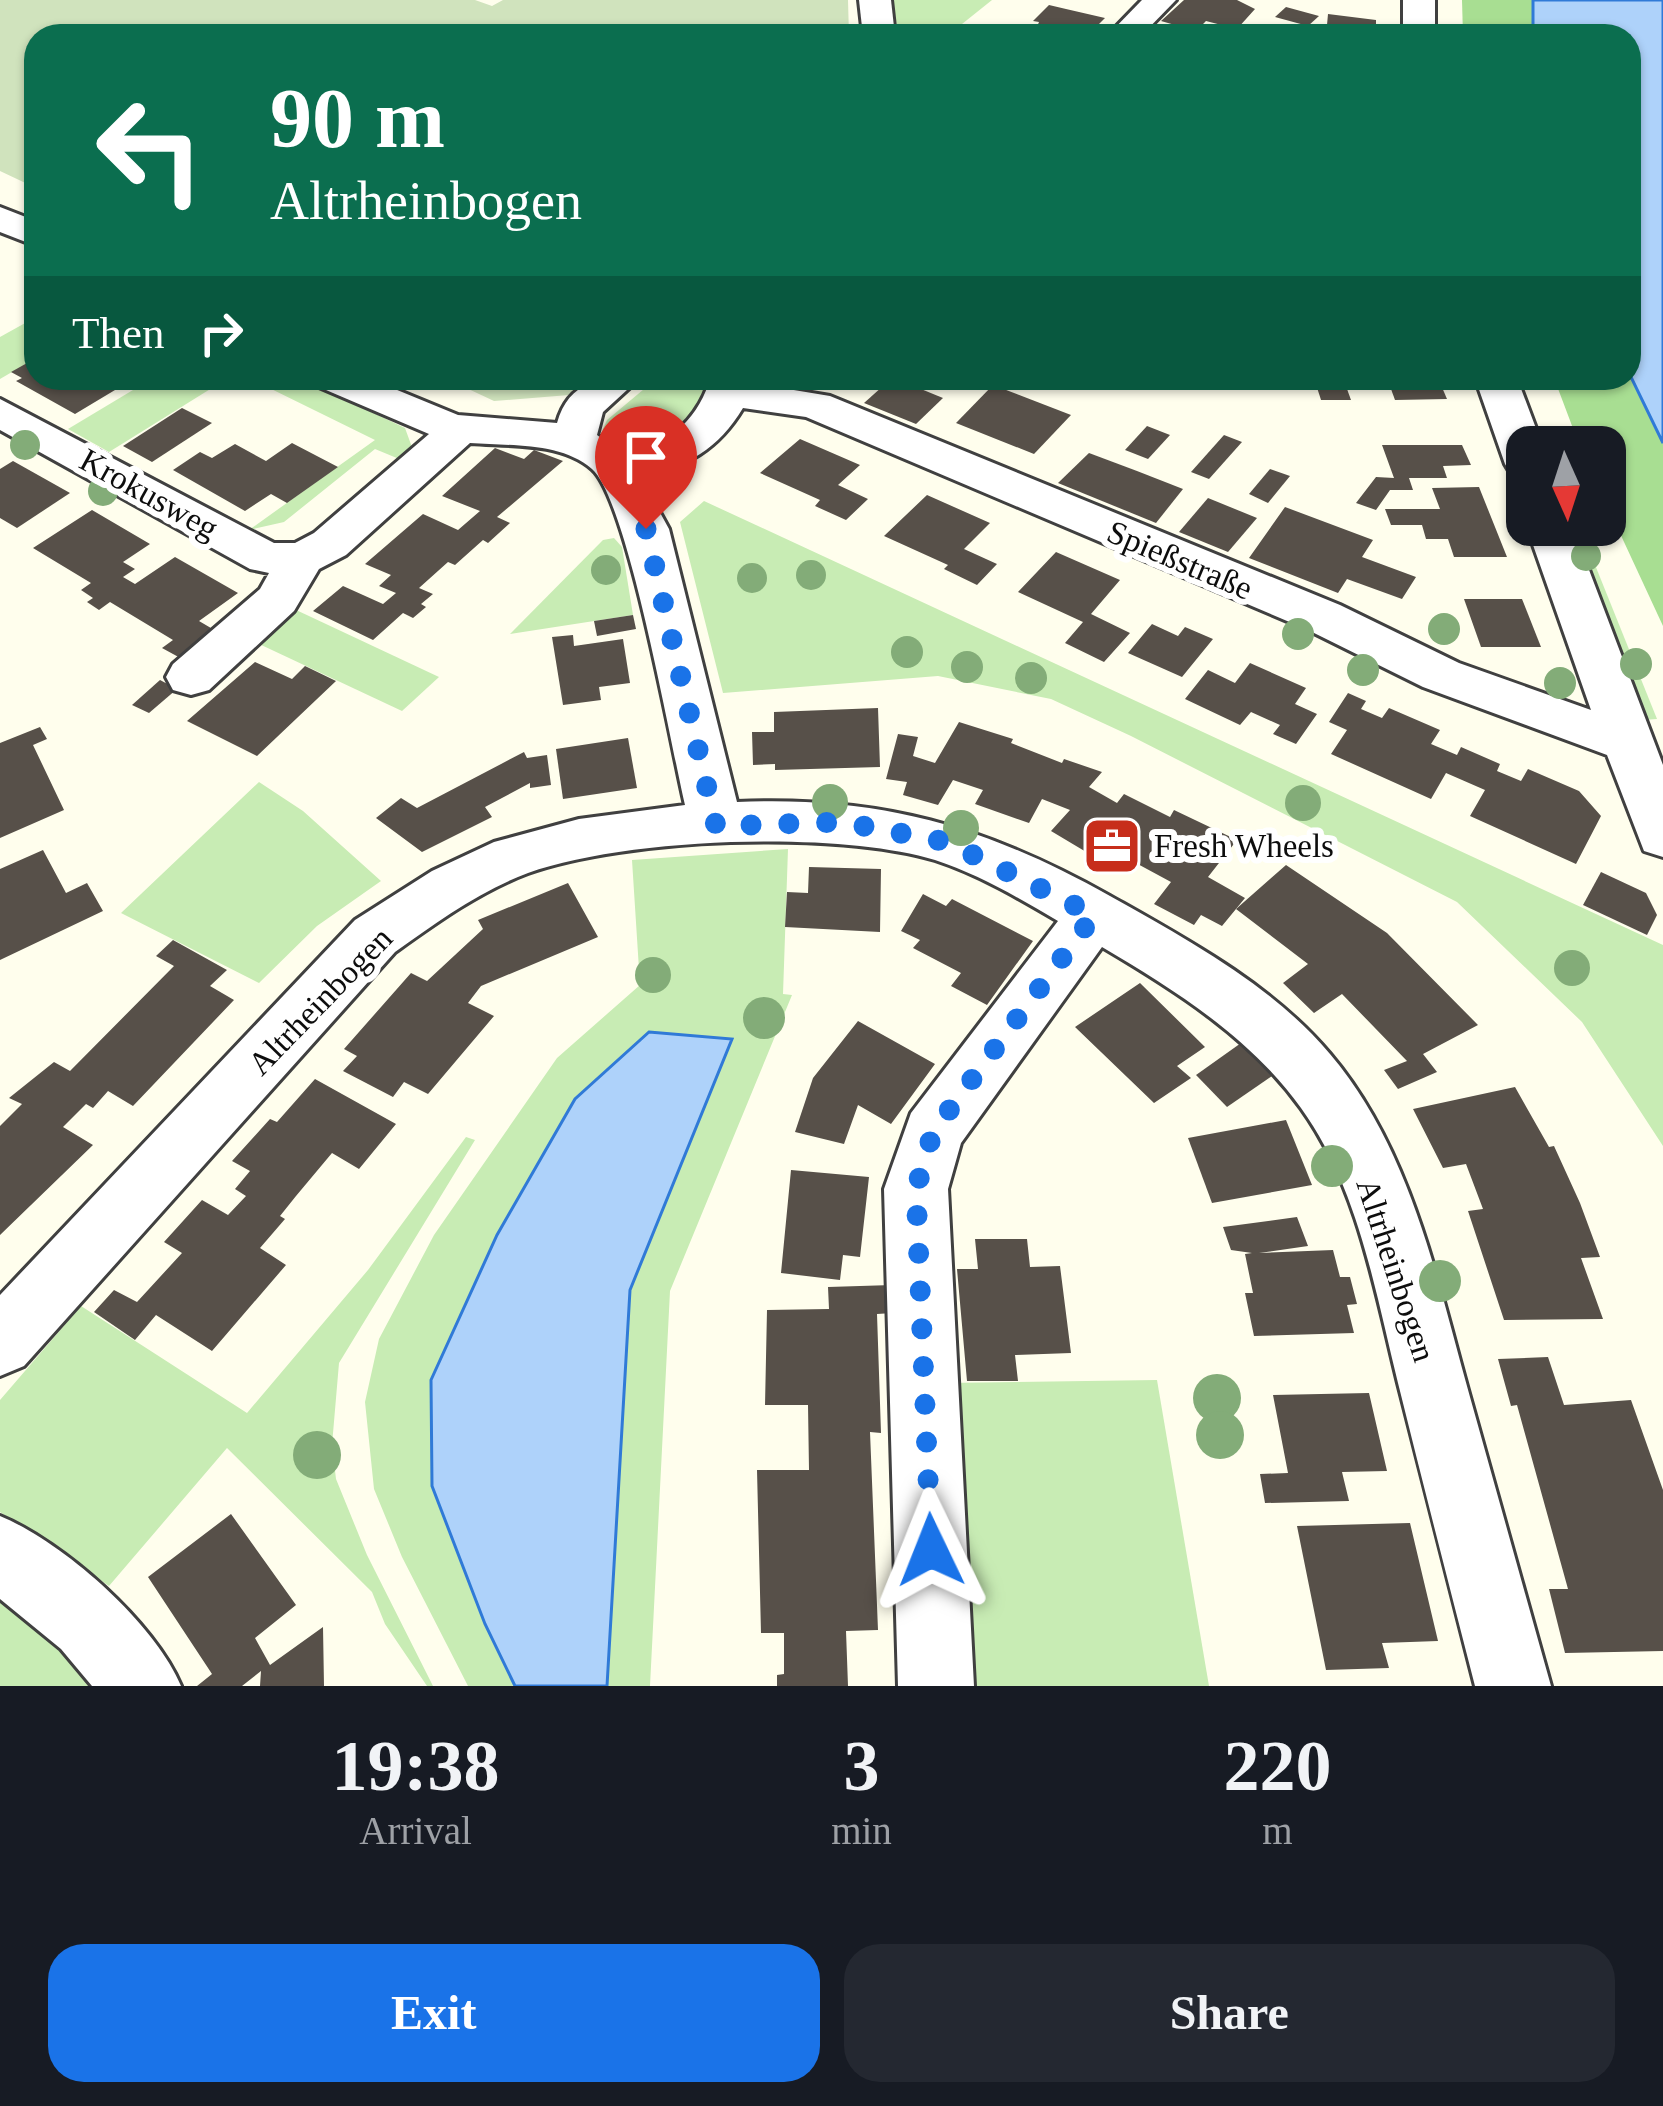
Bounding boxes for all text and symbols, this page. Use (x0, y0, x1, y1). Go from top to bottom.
icon: left (72, 72, 228, 228)
text: 90 m (270, 72, 445, 165)
text: Altrheinbogen (270, 171, 582, 231)
icon: right (188, 300, 254, 366)
text: Then (72, 308, 164, 358)
pin (595, 406, 697, 529)
icon: arrive (613, 424, 679, 490)
north arrow (1506, 426, 1626, 546)
map controls (1506, 426, 1626, 546)
street label: Krokusweg (74, 441, 224, 547)
street label: Spießstraße (1102, 513, 1258, 607)
office icon: Fresh Wheels (1081, 815, 1143, 877)
place label: Fresh Wheels (1154, 828, 1334, 864)
street label: Altrheinbogen (241, 920, 399, 1082)
street label: Altrheinbogen (1349, 1174, 1443, 1366)
position arrow (868, 1487, 994, 1613)
text: 19:38 (332, 1726, 500, 1806)
text: 3 (843, 1726, 879, 1806)
text: 220 (1223, 1726, 1331, 1806)
text: Arrival (359, 1809, 472, 1852)
text: min (831, 1809, 892, 1852)
text: m (1262, 1809, 1293, 1852)
button: Exit (48, 1944, 820, 2082)
button: Share (844, 1944, 1615, 2082)

